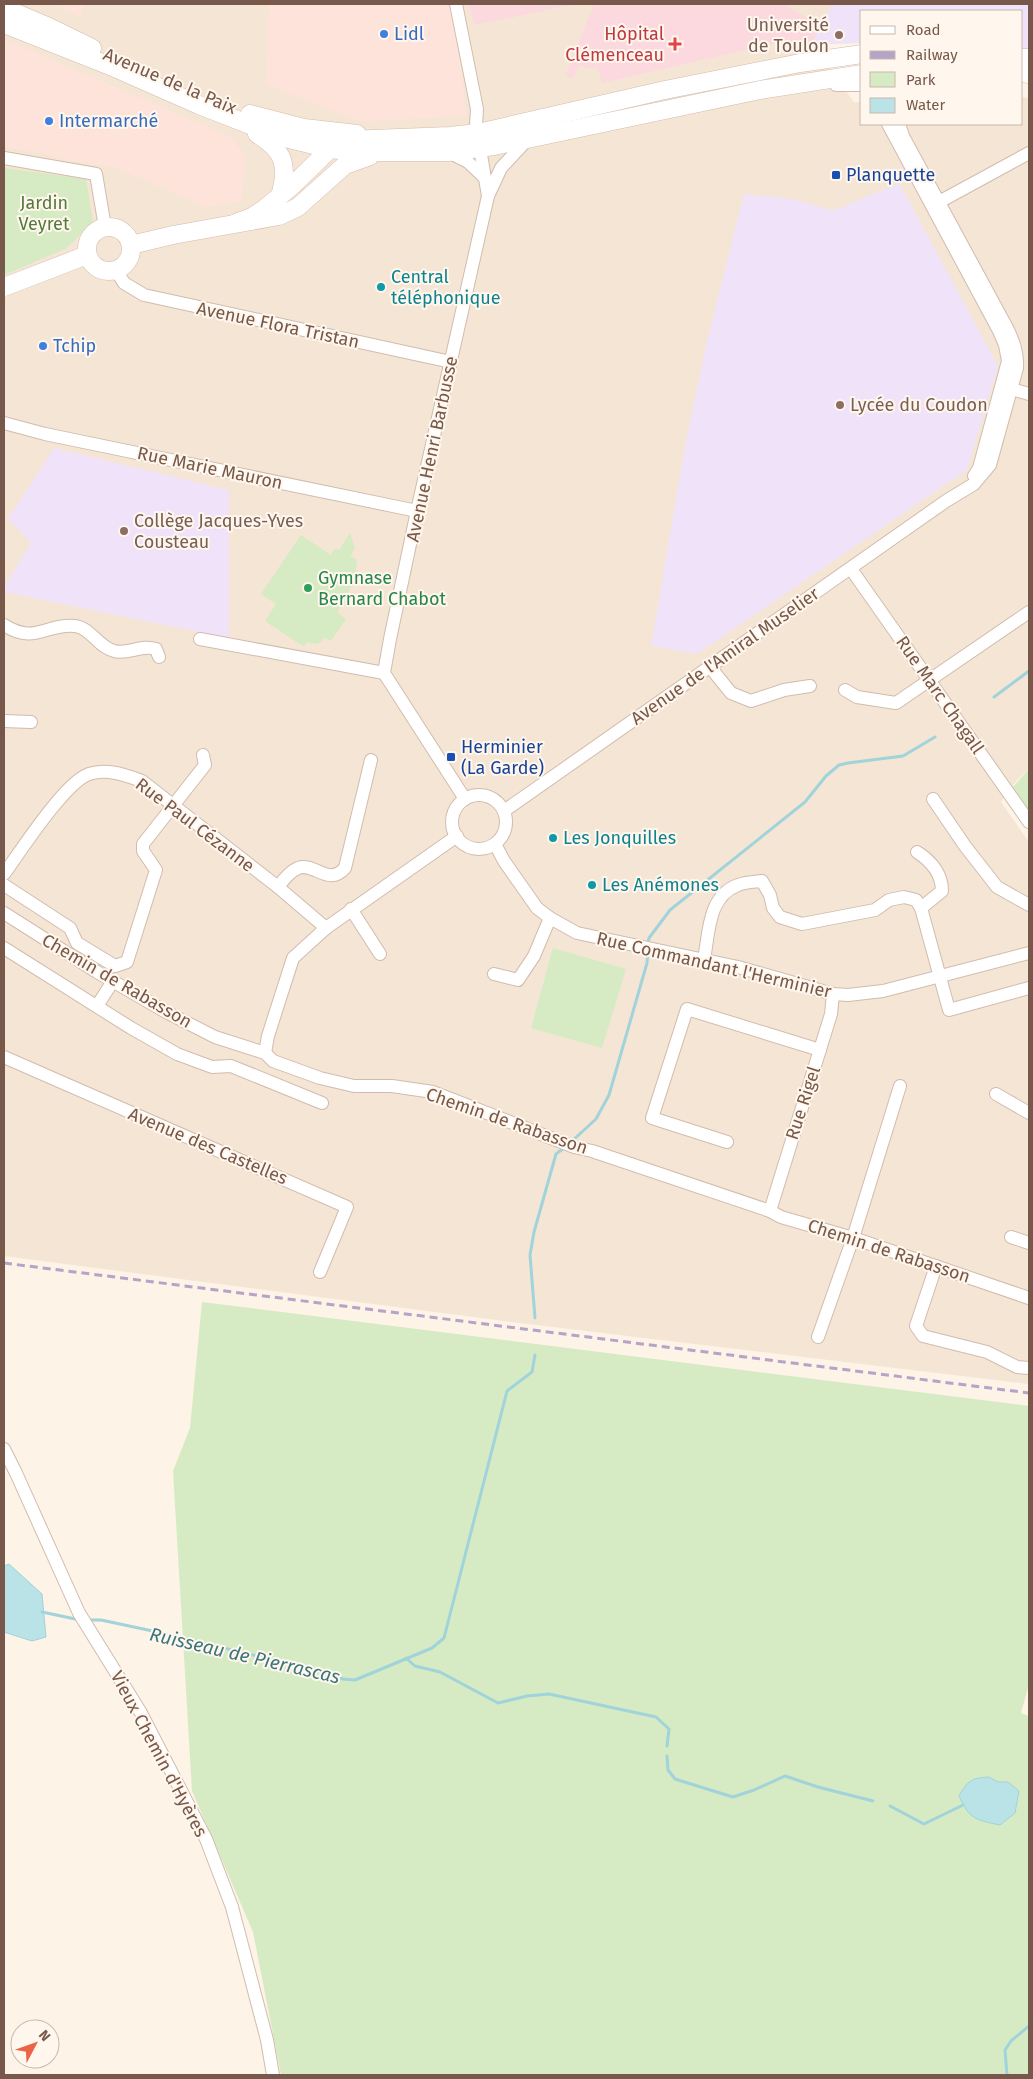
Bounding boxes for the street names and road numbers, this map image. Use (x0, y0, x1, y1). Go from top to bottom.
street label: Avenue de la Paix (100, 43, 240, 119)
street label: Avenue Flora Tristan (195, 297, 361, 353)
street label: Avenue Henri Barbusse (402, 354, 462, 544)
street label: Rue Marie Mauron (135, 442, 285, 494)
street label: Avenue de l'Amiral Muselier (627, 582, 823, 729)
street label: Rue Marc Chagall (891, 632, 989, 758)
street label: Rue Paul Cézanne (131, 773, 259, 877)
street label: Rue Commandant l'Herminier (594, 927, 834, 1003)
street label: Chemin de Rabasson (38, 929, 196, 1033)
street label: Rue Rigel (781, 1063, 825, 1143)
street label: Chemin de Rabasson (423, 1083, 591, 1159)
street label: Avenue des Castelles (125, 1102, 291, 1190)
street label: Chemin de Rabasson (805, 1214, 973, 1288)
street label: Vieux Chemin d'Hyères (106, 1667, 212, 1841)

